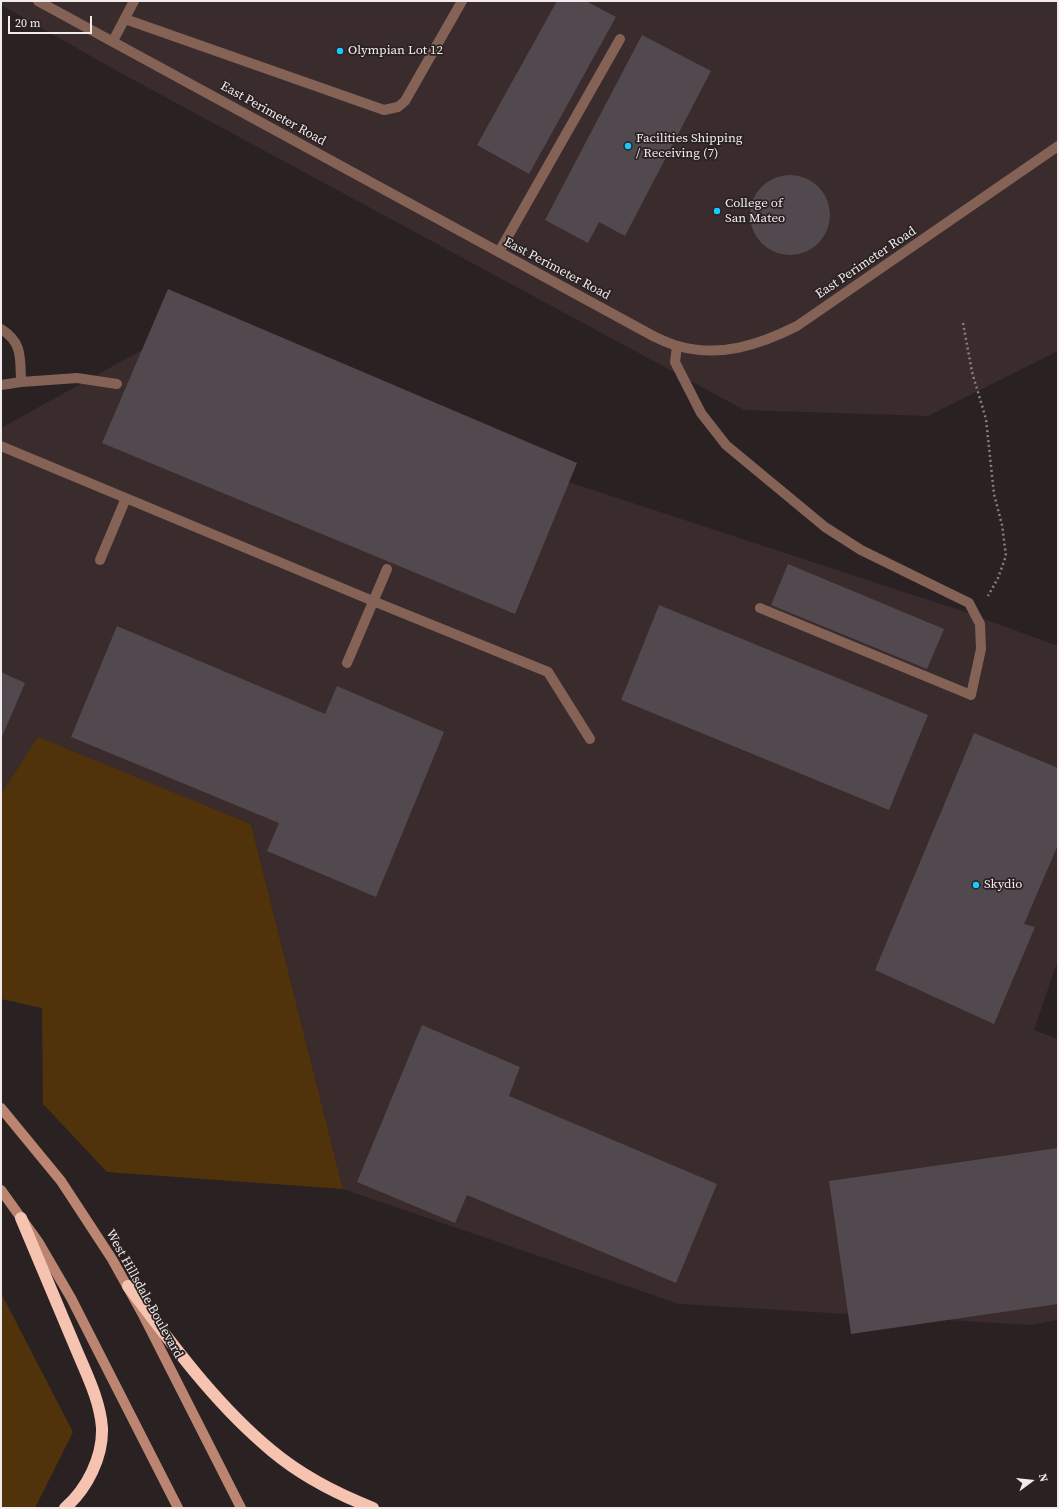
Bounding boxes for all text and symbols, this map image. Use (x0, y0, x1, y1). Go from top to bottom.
scale bar (10, 8, 94, 34)
text: 20 m (15, 15, 41, 31)
place label: Olympian Lot 12 (348, 43, 443, 59)
marker: Olympian Lot 12 (335, 46, 345, 56)
street label: East Perimeter Road (218, 79, 328, 149)
place label: Facilities Shipping / Receiving (7) (636, 131, 743, 162)
marker: Facilities Shipping / Receiving (7) (623, 141, 633, 151)
place label: College of San Mateo (725, 196, 785, 227)
marker: College of San Mateo (712, 206, 722, 216)
street label: East Perimeter Road (813, 224, 919, 302)
street label: East Perimeter Road (501, 234, 613, 304)
place label: Skydio (984, 877, 1022, 893)
marker: Skydio (971, 880, 981, 890)
street label: West Hillsdale Boulevard (102, 1227, 186, 1361)
north arrow (1011, 1461, 1051, 1501)
text: N (1035, 1472, 1051, 1484)

